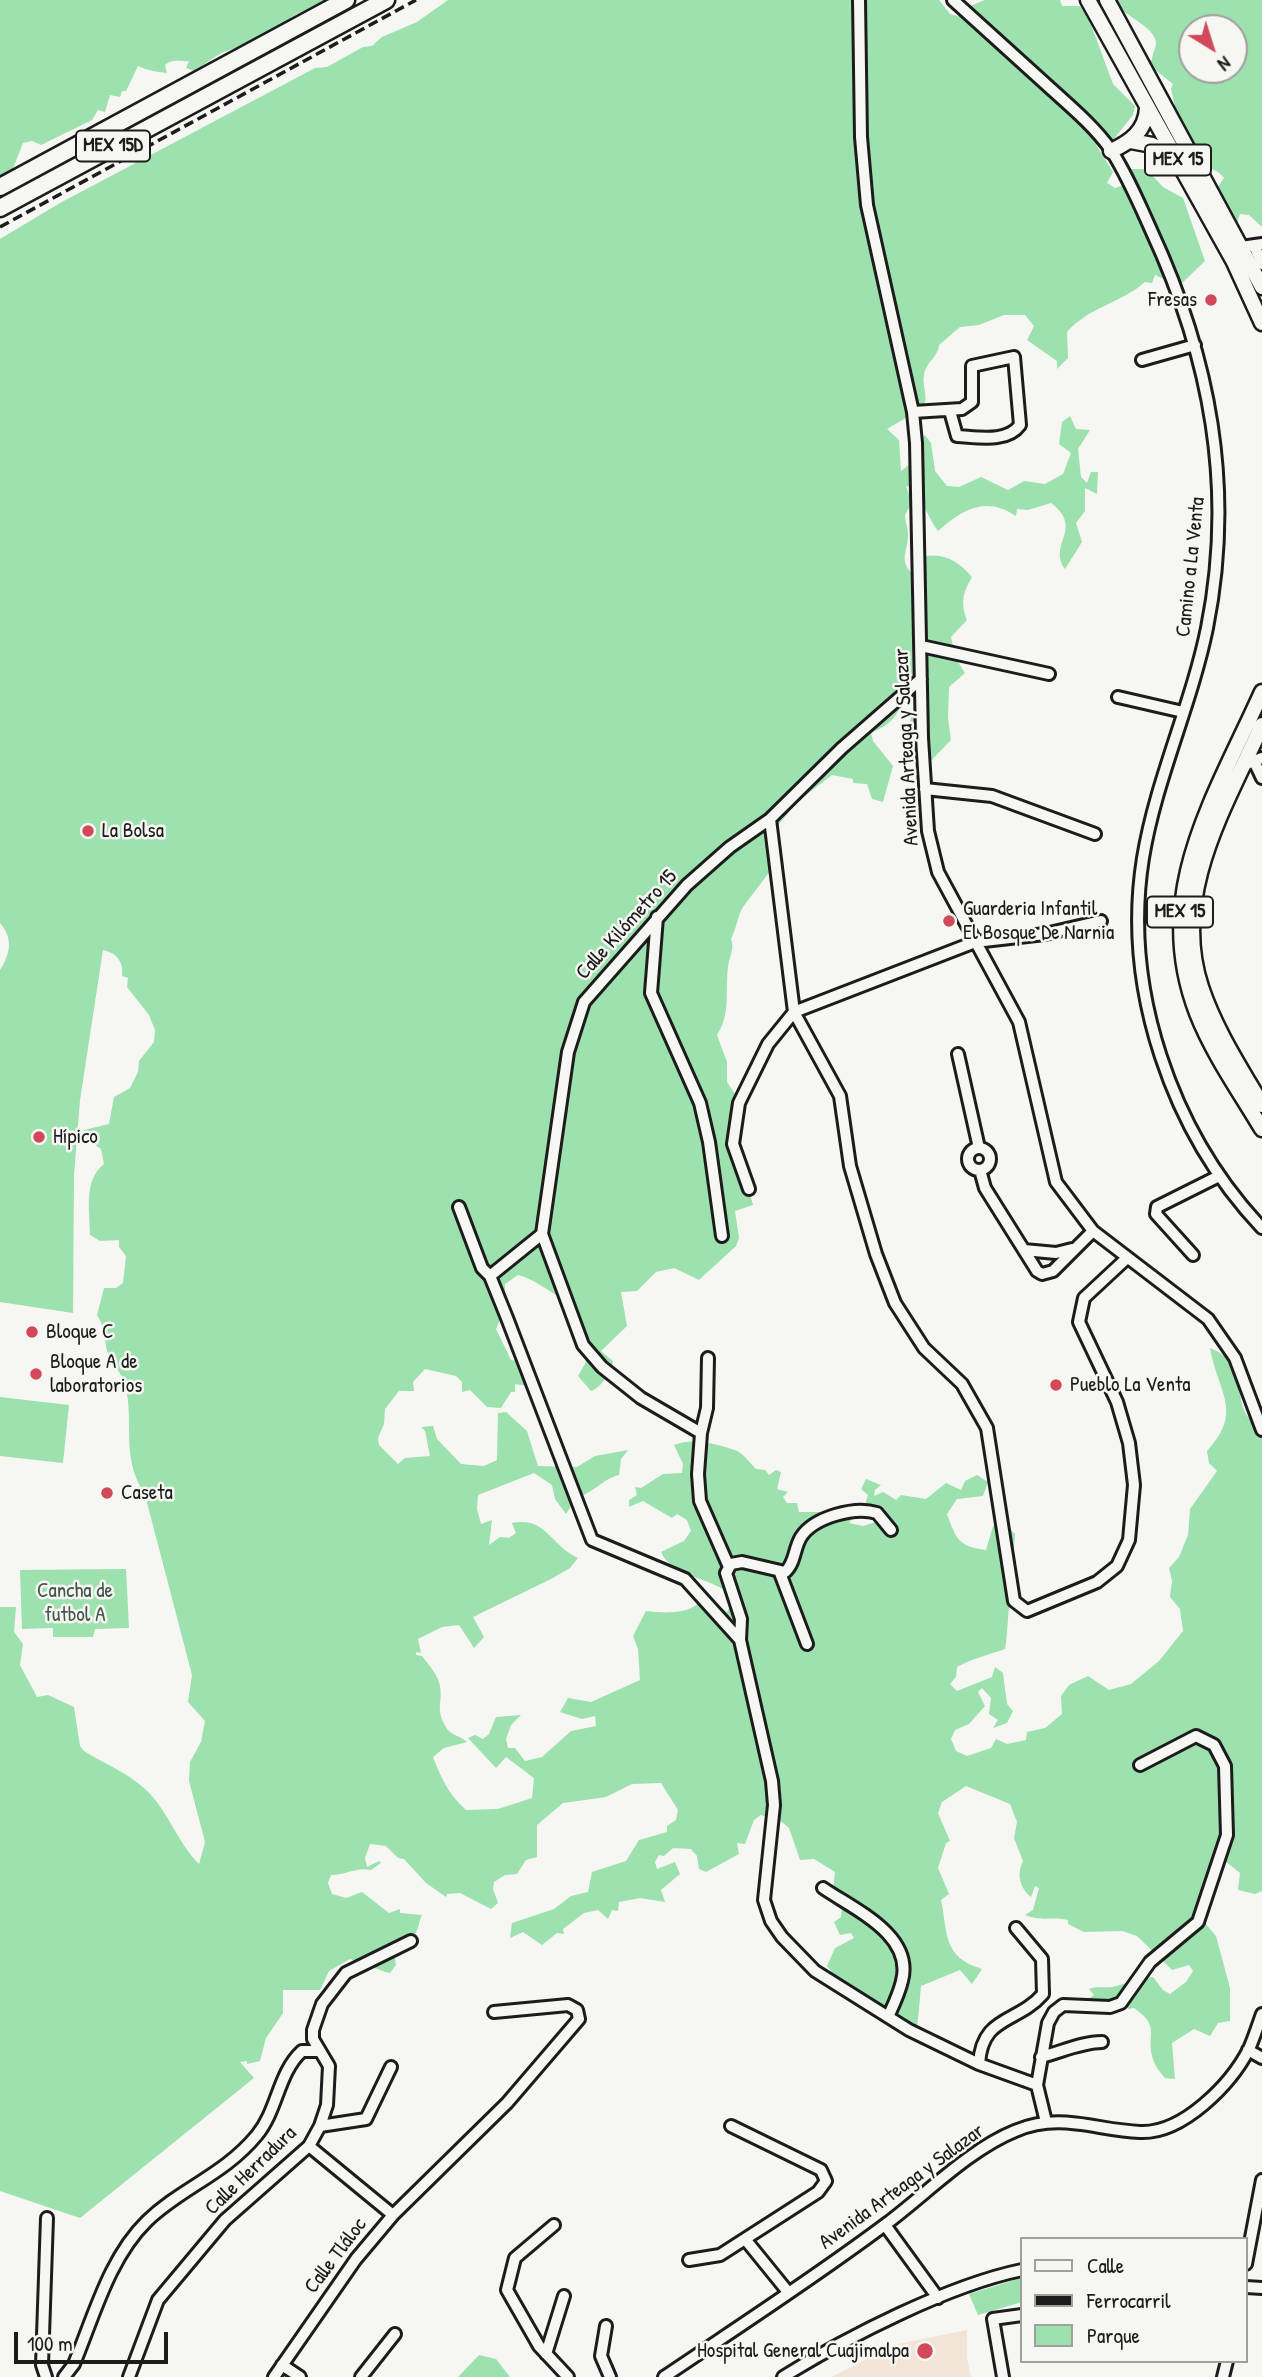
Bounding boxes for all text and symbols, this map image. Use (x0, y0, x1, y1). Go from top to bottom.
north arrow (1178, 14, 1248, 84)
text: N (1213, 51, 1237, 77)
road number: MEX 15D (76, 130, 150, 162)
road number: MEX 15 (1145, 144, 1211, 176)
place label: Fresas (1148, 287, 1197, 313)
marker: Fresas (1203, 292, 1219, 308)
street label: Camino a La Venta (1171, 496, 1211, 638)
street label: Avenida Arteaga y Salazar (889, 648, 925, 846)
place label: La Bolsa (102, 818, 164, 844)
marker: La Bolsa (80, 823, 96, 839)
street label: Calle Kilómetro 15 (571, 865, 683, 985)
place label: Guarderia Infantil El Bosque De Narnia (963, 896, 1114, 946)
road number: MEX 15 (1147, 896, 1213, 928)
marker: Guarderia Infantil El Bosque De Narnia (941, 913, 957, 929)
place label: Hípico (53, 1124, 98, 1150)
marker: Hípico (31, 1129, 47, 1145)
place label: Bloque C (46, 1319, 114, 1345)
marker: Bloque C (24, 1324, 40, 1340)
place label: Bloque A de laboratorios (50, 1349, 142, 1399)
marker: Bloque A de laboratorios (28, 1366, 44, 1382)
place label: Pueblo La Venta (1070, 1372, 1190, 1398)
marker: Pueblo La Venta (1048, 1377, 1064, 1393)
place label: Caseta (121, 1480, 173, 1506)
marker: Caseta (99, 1485, 115, 1501)
park label: Cancha de futbol A (37, 1578, 113, 1628)
street label: Avenida Arteaga y Salazar (815, 2119, 989, 2255)
street label: Calle Herradura (200, 2121, 302, 2221)
street label: Calle Tláloc (300, 2213, 372, 2299)
legend (1020, 2237, 1248, 2363)
text: Calle (1087, 2251, 1124, 2280)
text: Ferrocarril (1087, 2286, 1171, 2315)
scale bar (18, 2318, 172, 2362)
text: Parque (1087, 2321, 1140, 2350)
text: 100 m (27, 2329, 73, 2358)
place label: Hospital General Cuajimalpa (697, 2338, 909, 2364)
marker: Hospital General Cuajimalpa (915, 2341, 935, 2361)

